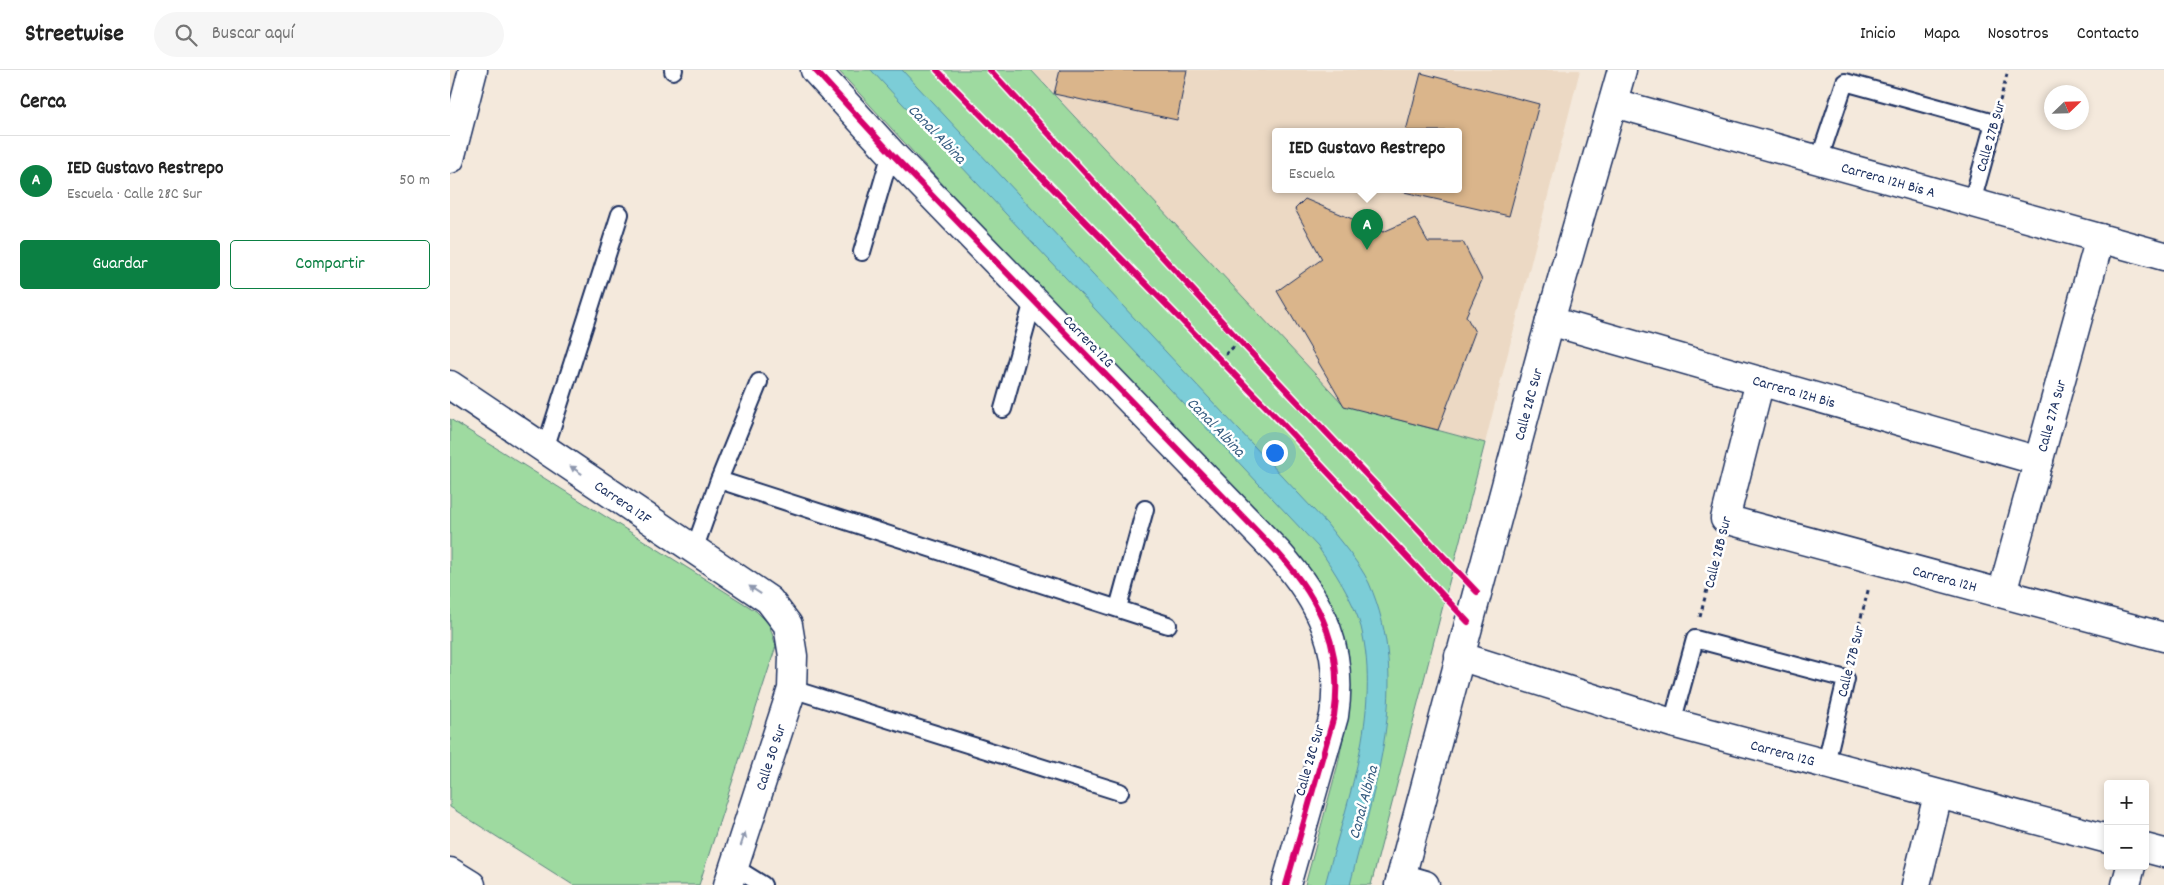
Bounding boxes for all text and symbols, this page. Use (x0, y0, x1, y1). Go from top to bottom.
search box (154, 12, 504, 57)
text: Streetwise (25, 18, 124, 52)
icon: search (172, 21, 200, 49)
text: Buscar aquí (212, 21, 294, 48)
text: Inicio (1860, 22, 1896, 47)
text: Mapa (1924, 22, 1959, 47)
text: Nosotros (1987, 22, 2049, 47)
text: Contacto (2077, 22, 2139, 47)
north arrow (2044, 85, 2089, 130)
text: Cerca (20, 88, 66, 118)
street label: Calle 27B Sur (1971, 98, 2013, 175)
water label: Canal Albina (902, 100, 972, 171)
popup (1272, 128, 1462, 193)
text: IED Gustavo Restrepo (1289, 136, 1445, 163)
text: IED Gustavo Restrepo (67, 156, 223, 183)
street label: Carrera 12H Bis A (1838, 158, 1938, 205)
text: Escuela (1289, 163, 1335, 186)
text: A (32, 169, 40, 192)
text: 50 m (399, 169, 430, 192)
text: Escuela · Calle 28C Sur (67, 183, 202, 206)
pin: A (1351, 209, 1383, 250)
button: Guardar (20, 240, 220, 289)
button: Compartir (230, 240, 430, 289)
street label: Carrera 12G (1057, 311, 1118, 374)
street label: Calle 28C Sur (1510, 366, 1550, 443)
street label: Carrera 12H Bis (1750, 370, 1838, 415)
street label: Calle 27A Sur (2032, 377, 2073, 455)
water label: Canal Albina (1181, 393, 1251, 464)
your location (1262, 440, 1288, 466)
one-way arrow (570, 465, 583, 475)
street label: Carrera 12F (589, 476, 655, 531)
street label: Calle 28B Sur (1699, 514, 1739, 591)
street label: Carrera 12H (1910, 561, 1979, 599)
one-way arrow (748, 585, 761, 595)
street label: Calle 27B Sur (1832, 623, 1872, 700)
street label: Calle 30 Sur (751, 721, 793, 794)
street label: Calle 28C Sur (1290, 722, 1332, 799)
street label: Carrera 12G (1748, 735, 1817, 774)
water label: Canal Albina (1344, 762, 1386, 842)
map controls (2104, 780, 2149, 870)
button: + (2104, 780, 2149, 825)
button: − (2104, 825, 2149, 870)
one-way arrow (740, 831, 748, 846)

